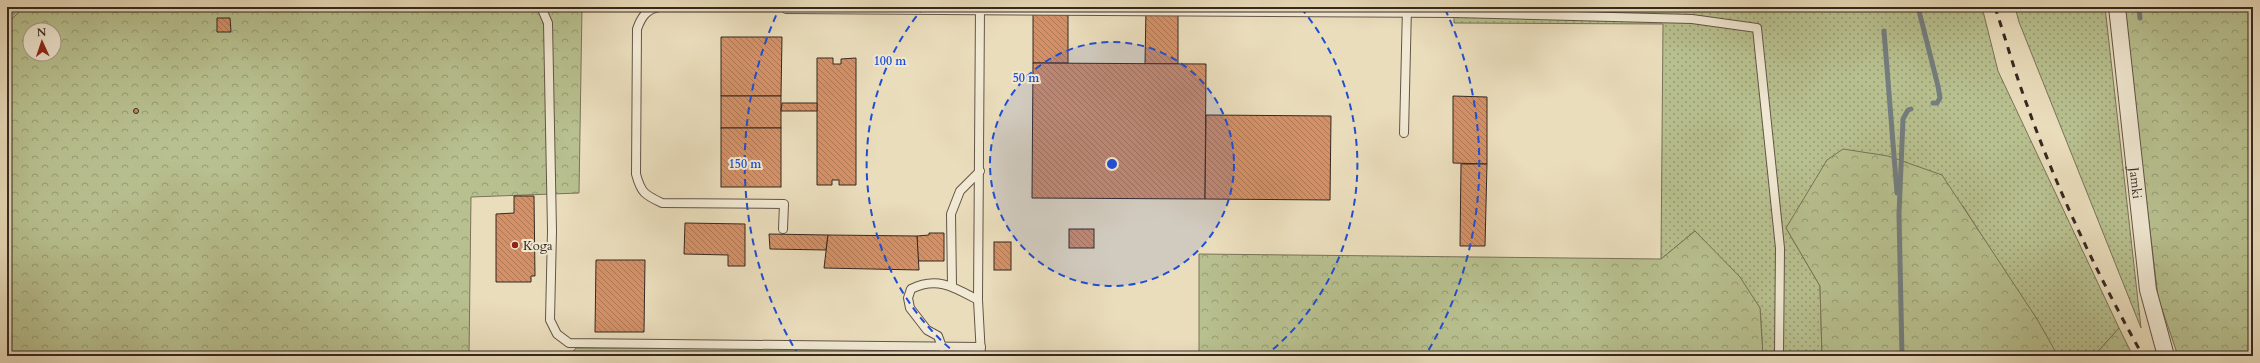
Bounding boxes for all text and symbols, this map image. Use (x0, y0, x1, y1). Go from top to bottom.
north arrow (22, 22, 62, 62)
text: N (36, 25, 47, 40)
text: 100 m (874, 53, 907, 69)
text: 50 m (1013, 70, 1040, 86)
text: 150 m (729, 156, 762, 172)
centre of rings (1105, 157, 1119, 171)
street label: Jamki (2124, 164, 2146, 200)
place label: Koga (523, 237, 553, 255)
marker: Koga (510, 240, 520, 250)

